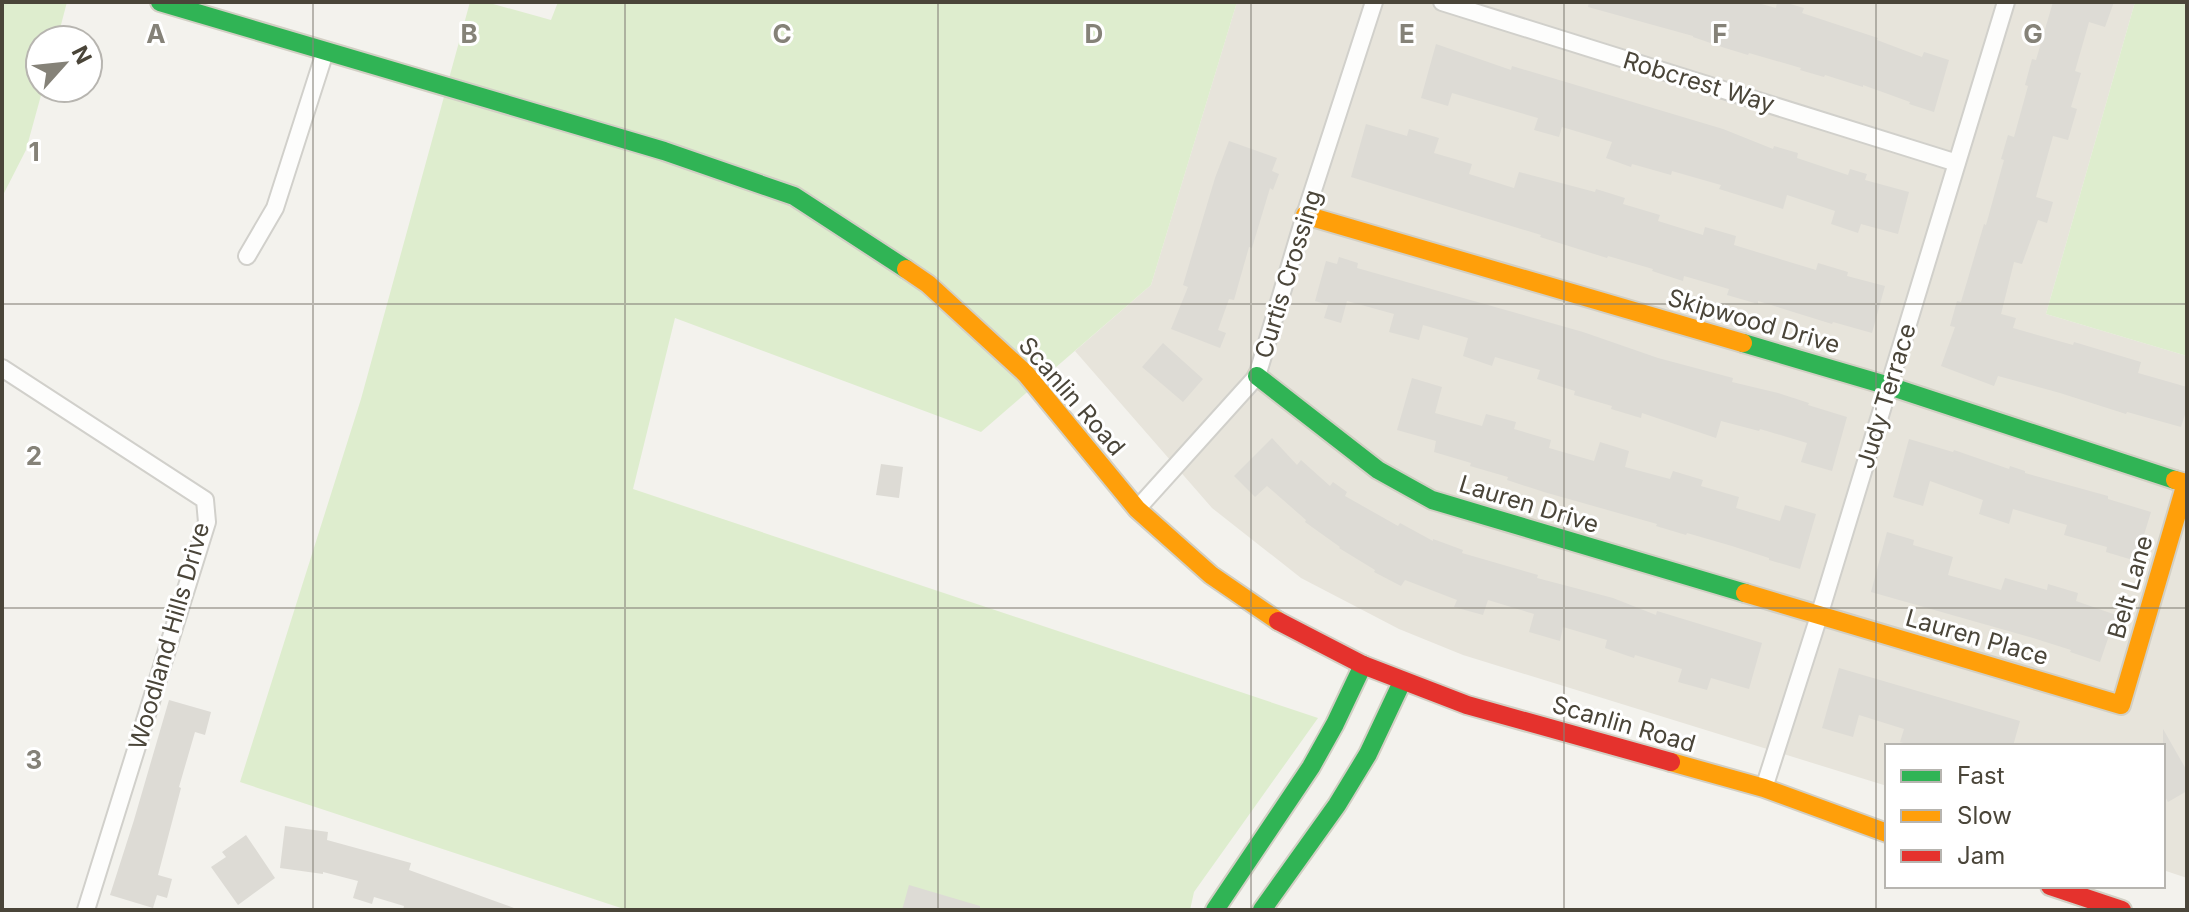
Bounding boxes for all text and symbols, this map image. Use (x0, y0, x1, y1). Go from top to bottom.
text: A (146, 18, 166, 49)
text: B (460, 18, 478, 49)
text: C (772, 18, 792, 49)
text: D (1085, 18, 1103, 49)
text: E (1399, 18, 1415, 49)
text: F (1712, 18, 1728, 49)
text: G (2023, 18, 2043, 49)
north arrow (24, 24, 104, 104)
text: N (66, 42, 97, 68)
street label: Robcrest Way (1620, 45, 1778, 119)
text: 1 (28, 136, 40, 167)
street label: Curtis Crossing (1249, 186, 1327, 362)
street label: Skipwood Drive (1665, 283, 1843, 359)
street label: Judy Terrace (1850, 320, 1922, 472)
street label: Scanlin Road (1013, 331, 1131, 461)
text: 2 (26, 440, 42, 471)
street label: Lauren Drive (1456, 469, 1602, 539)
street label: Woodland Hills Drive (123, 519, 215, 753)
street label: Belt Lane (2101, 532, 2159, 642)
street label: Lauren Place (1902, 603, 2052, 671)
street label: Scanlin Road (1549, 690, 1699, 758)
text: 3 (26, 744, 42, 775)
legend (1885, 744, 2165, 888)
text: Fast (1957, 761, 2005, 790)
text: Slow (1957, 801, 2012, 830)
text: Jam (1957, 841, 2005, 870)

